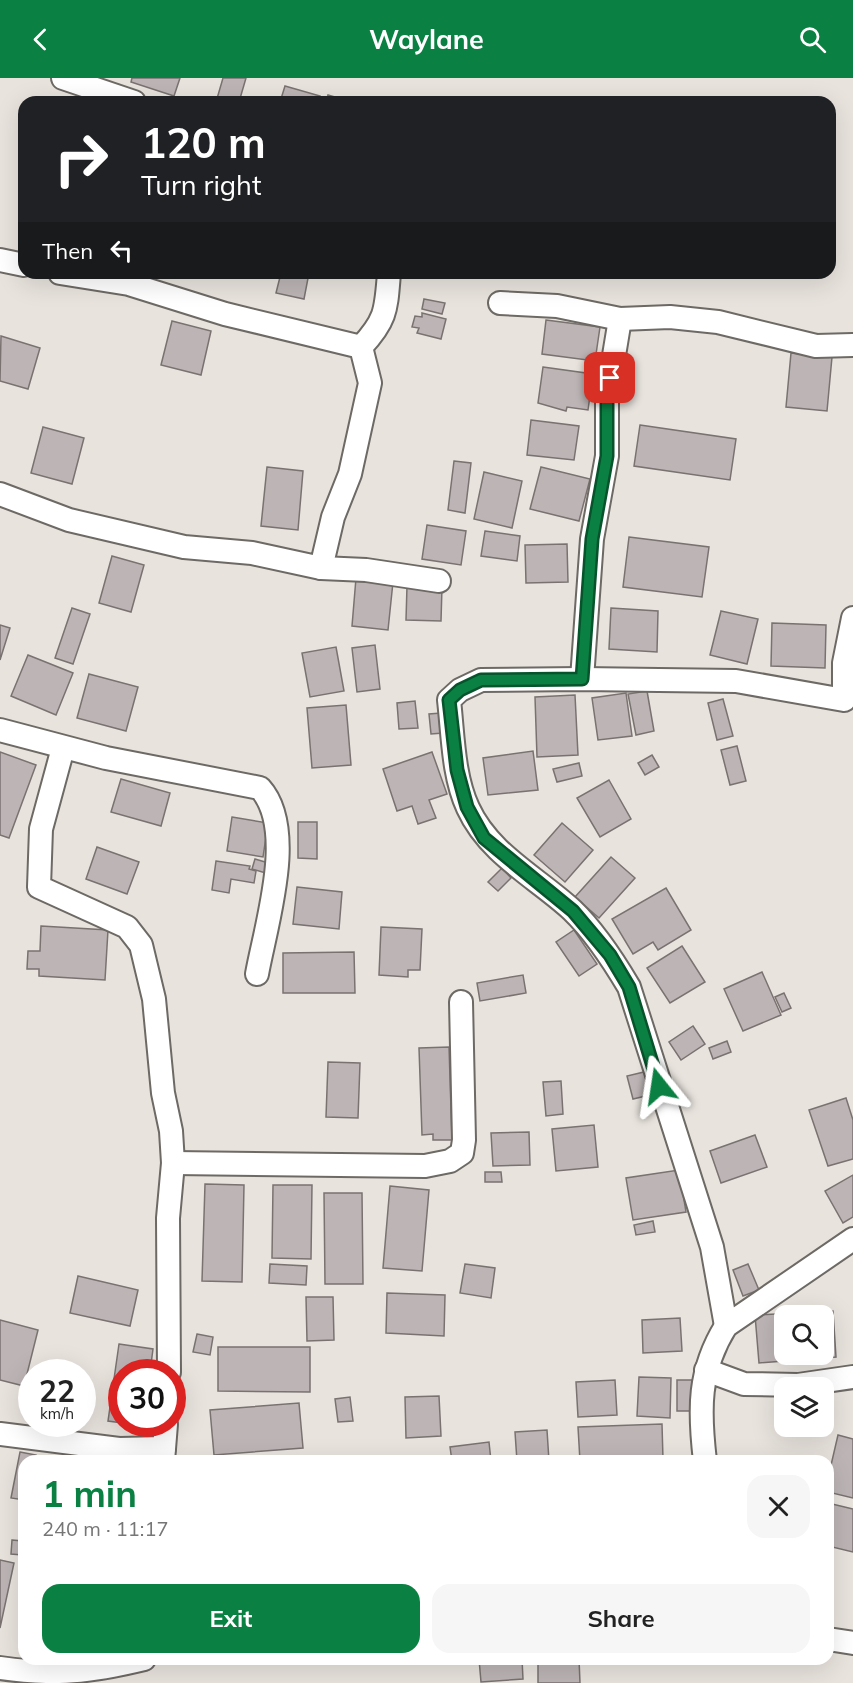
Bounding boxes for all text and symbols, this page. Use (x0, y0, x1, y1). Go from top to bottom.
text: Waylane (369, 22, 484, 56)
icon: back (24, 23, 57, 56)
icon: search (796, 23, 829, 56)
text: 120 m (141, 116, 266, 169)
icon: right (42, 120, 120, 198)
text: Turn right (141, 168, 261, 202)
icon: left (105, 234, 138, 267)
text: Then (42, 237, 93, 265)
pin (584, 352, 635, 403)
icon: arrive (593, 361, 626, 394)
position arrow (627, 1054, 691, 1118)
map controls (774, 1305, 834, 1437)
button: search (774, 1305, 834, 1365)
speed limit sign: 30 (108, 1359, 186, 1437)
text: 22 (39, 1372, 75, 1410)
button: layers (774, 1377, 834, 1437)
text: km/h (40, 1404, 74, 1423)
text: 1 min (42, 1471, 137, 1516)
button: close (747, 1475, 810, 1538)
text: 240 m · 11:17 (42, 1516, 168, 1541)
button: Exit (42, 1584, 420, 1653)
button: Share (432, 1584, 810, 1653)

